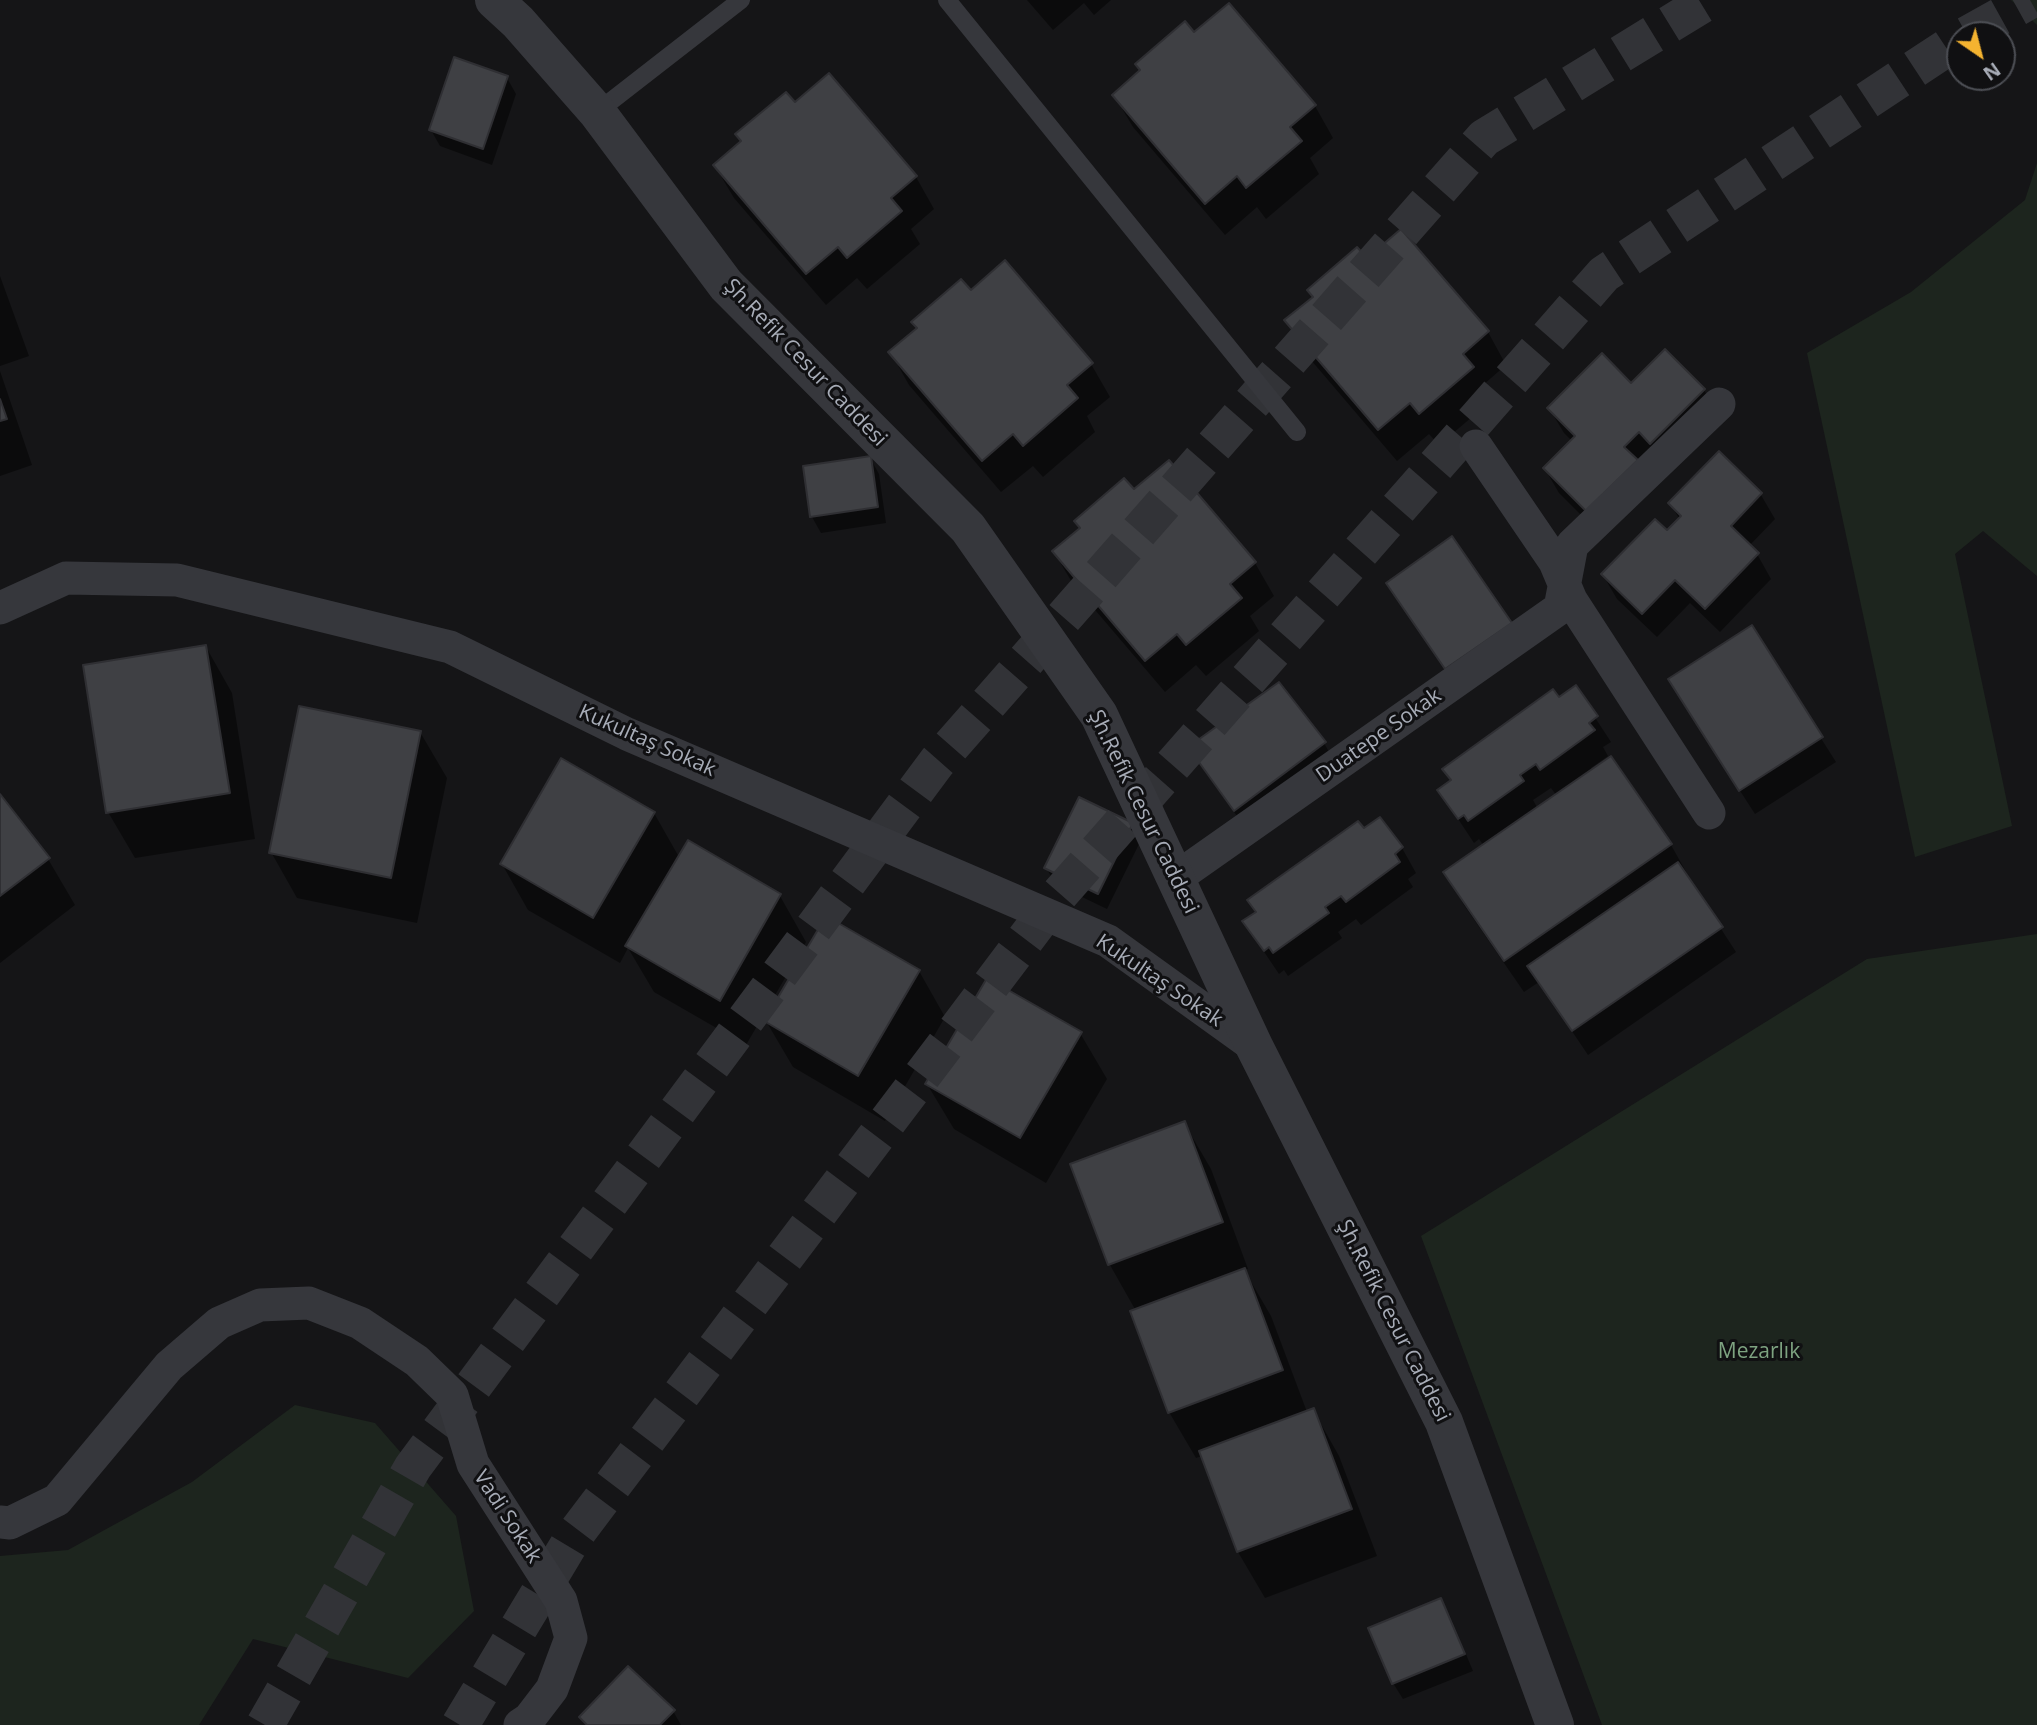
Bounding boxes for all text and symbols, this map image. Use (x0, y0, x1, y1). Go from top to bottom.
north arrow (1946, 21, 2016, 91)
text: N (1978, 56, 2006, 87)
street label: Şh.Refik Cesur Caddesi (718, 274, 892, 452)
street label: Duatepe Sokak (1312, 684, 1446, 788)
street label: Kukultaş Sokak (575, 700, 719, 782)
street label: Şh.Refik Cesur Caddesi (1083, 706, 1203, 918)
street label: Kukultaş Sokak (1091, 929, 1227, 1033)
street label: Şh.Refik Cesur Caddesi (1331, 1216, 1455, 1426)
park label: Mezarlık (1718, 1339, 1800, 1365)
street label: Vadi Sokak (468, 1466, 546, 1568)

